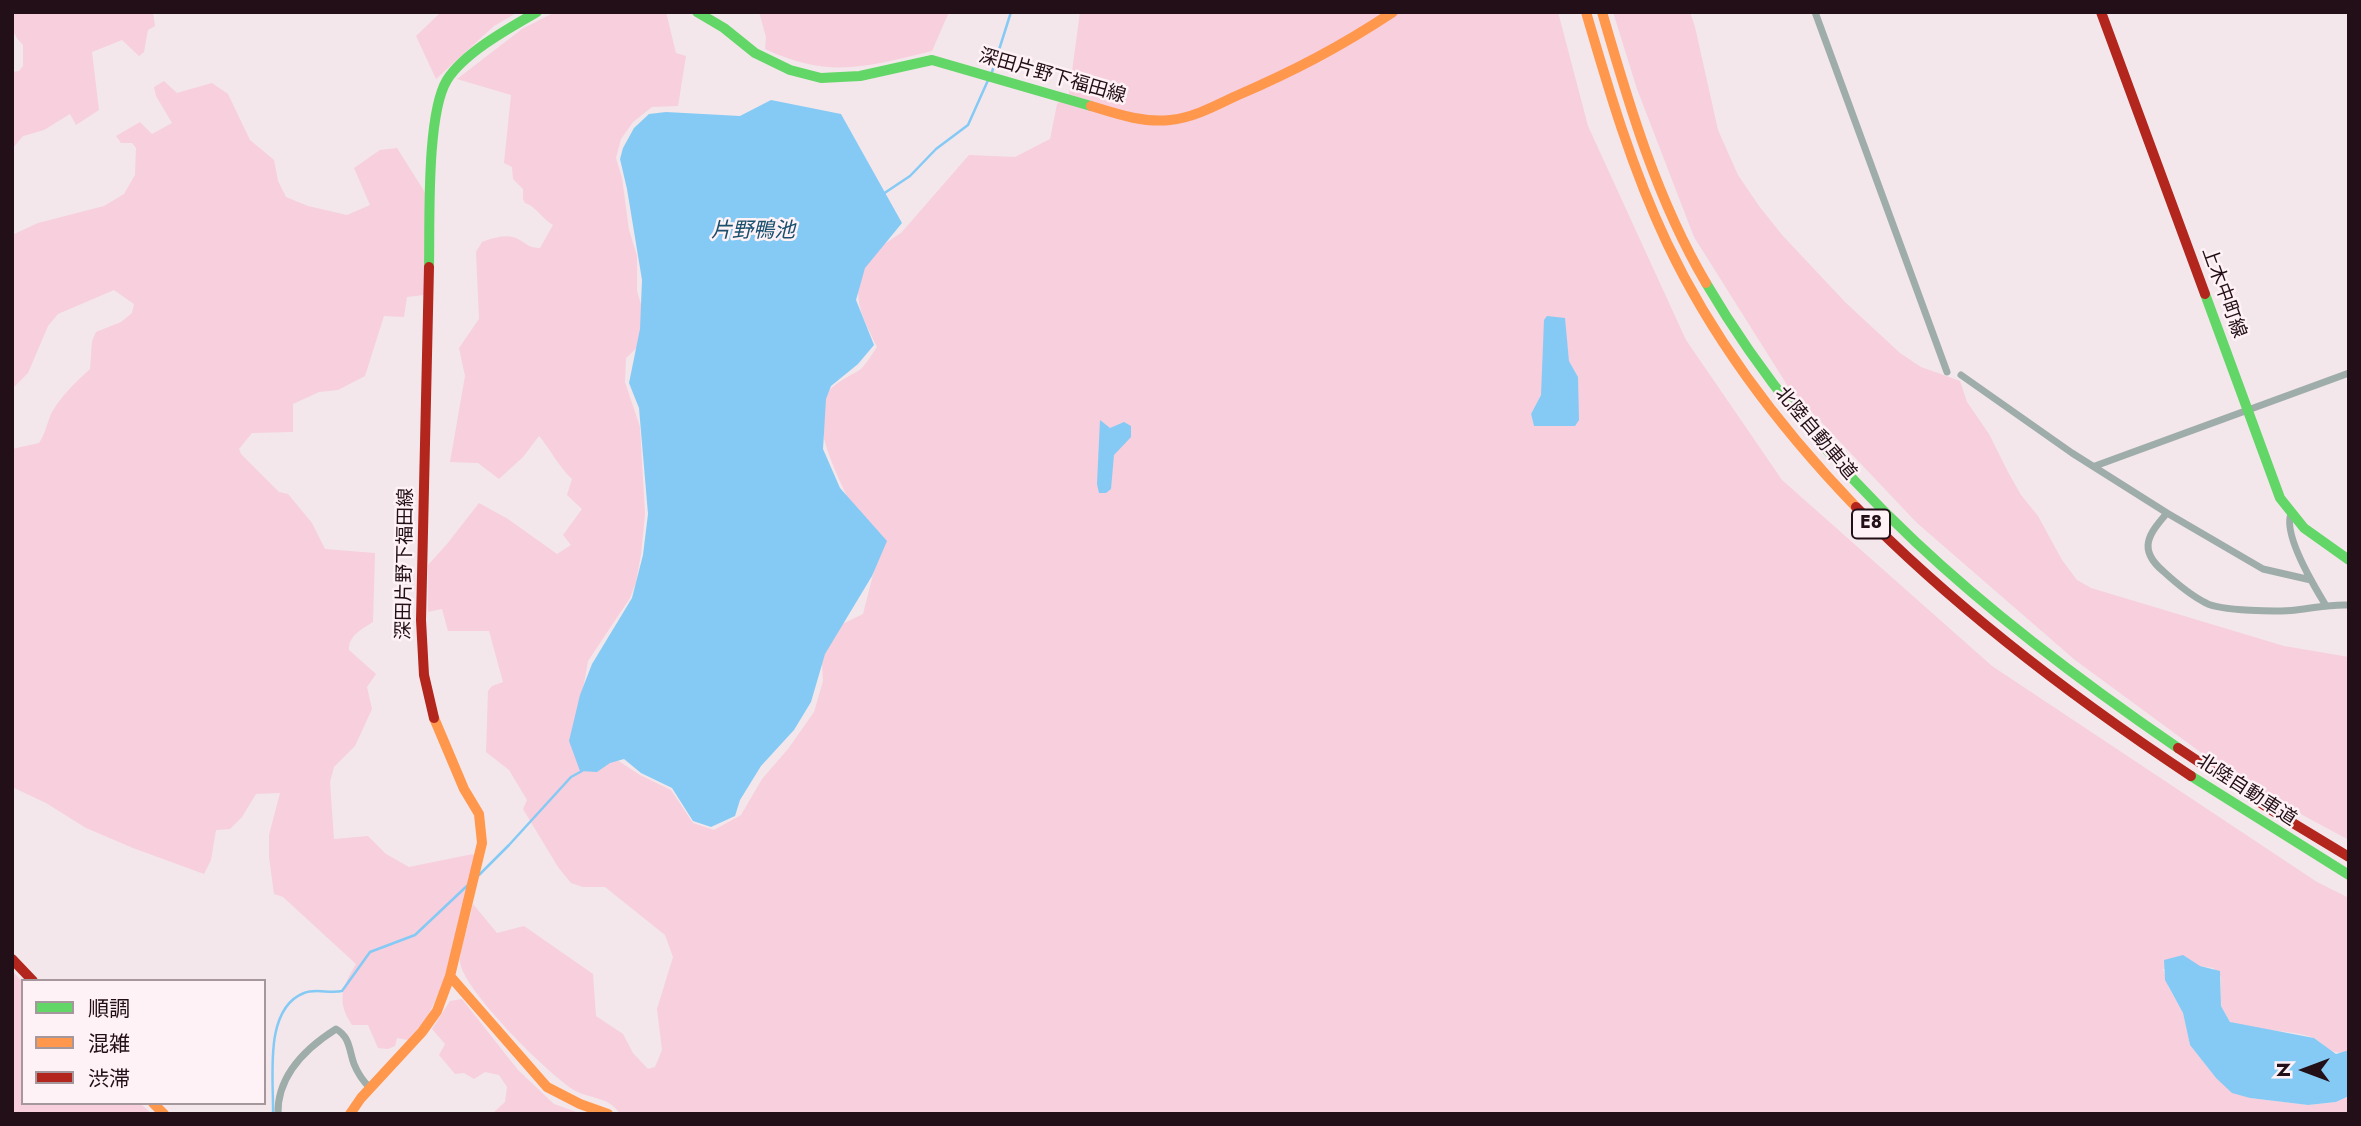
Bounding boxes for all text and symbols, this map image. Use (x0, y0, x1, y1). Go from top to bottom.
street label: 深田片野下福田線 (976, 45, 1128, 109)
water label: 片野鴨池 (711, 219, 795, 245)
street label: 上木中町線 (2196, 244, 2250, 342)
street label: 北陸自動車道 (1770, 383, 1860, 485)
street label: 深田片野下福田線 (393, 488, 419, 640)
road number: E8 (1852, 510, 1890, 538)
street label: 北陸自動車道 (2192, 750, 2300, 832)
legend (21, 979, 266, 1105)
text: 順調 (88, 994, 130, 1024)
text: 混雑 (88, 1029, 130, 1059)
north arrow (2270, 1035, 2340, 1105)
text: N (2270, 1062, 2297, 1078)
text: 渋滞 (88, 1064, 130, 1094)

